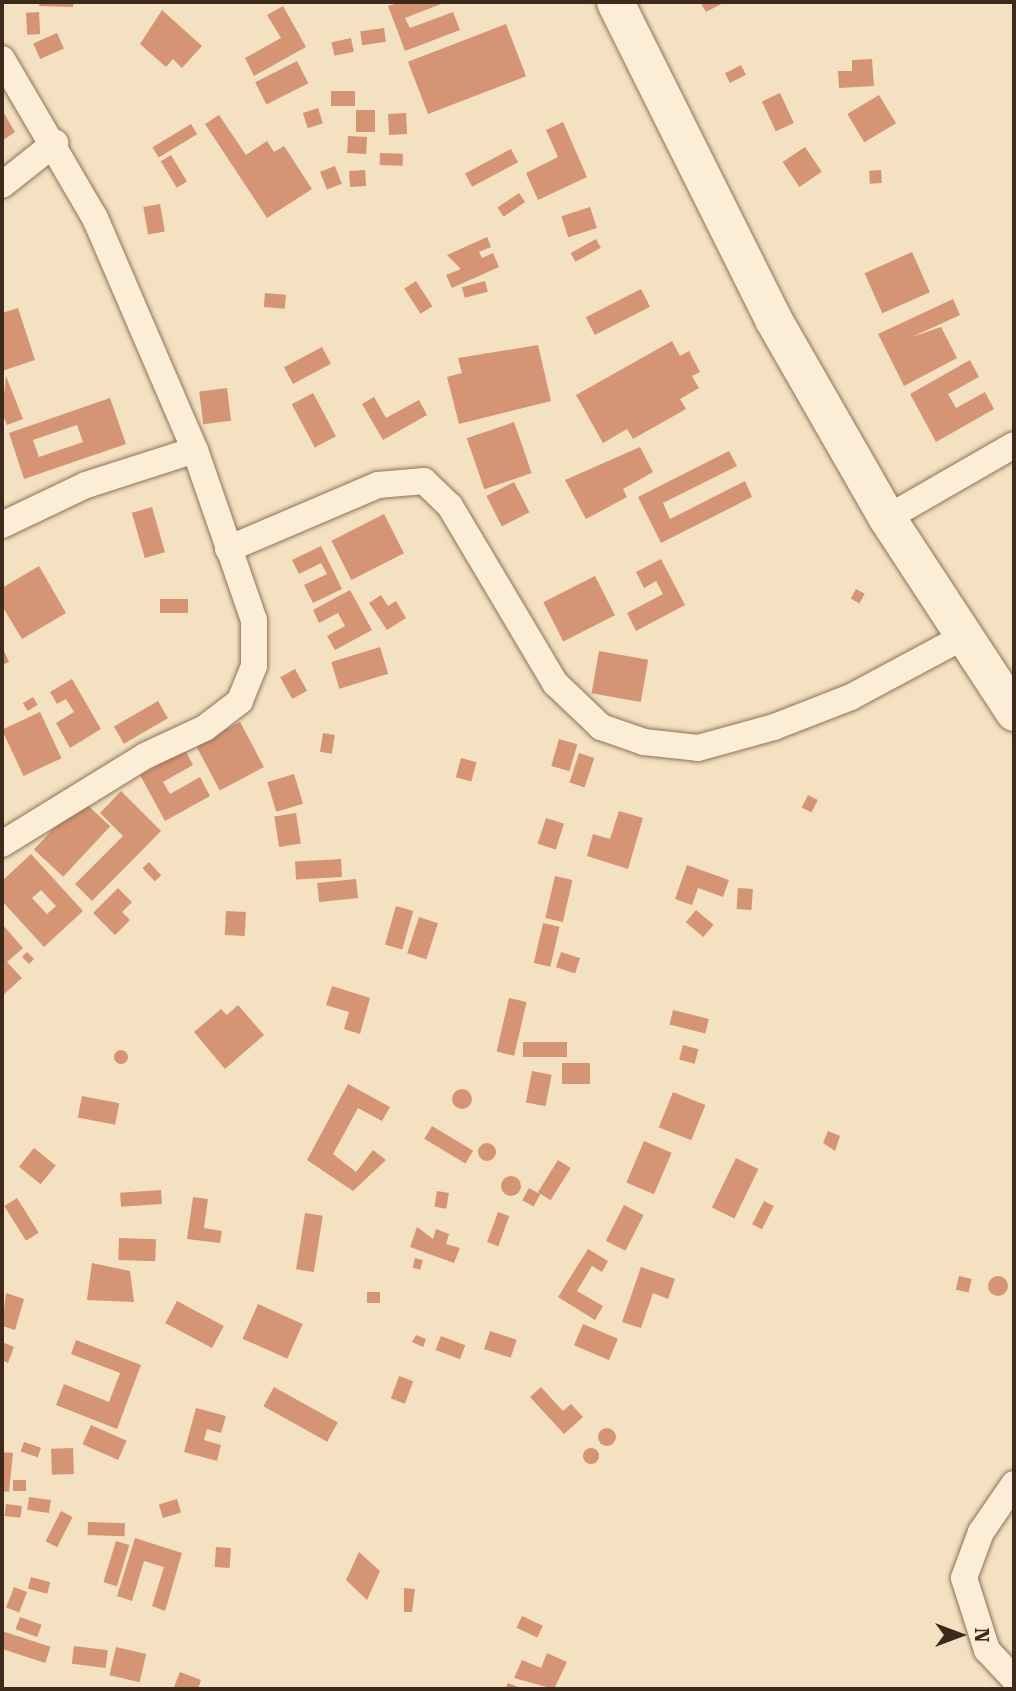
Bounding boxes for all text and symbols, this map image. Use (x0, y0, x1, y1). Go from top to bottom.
north arrow (925, 1600, 995, 1670)
text: N (970, 1628, 993, 1642)

